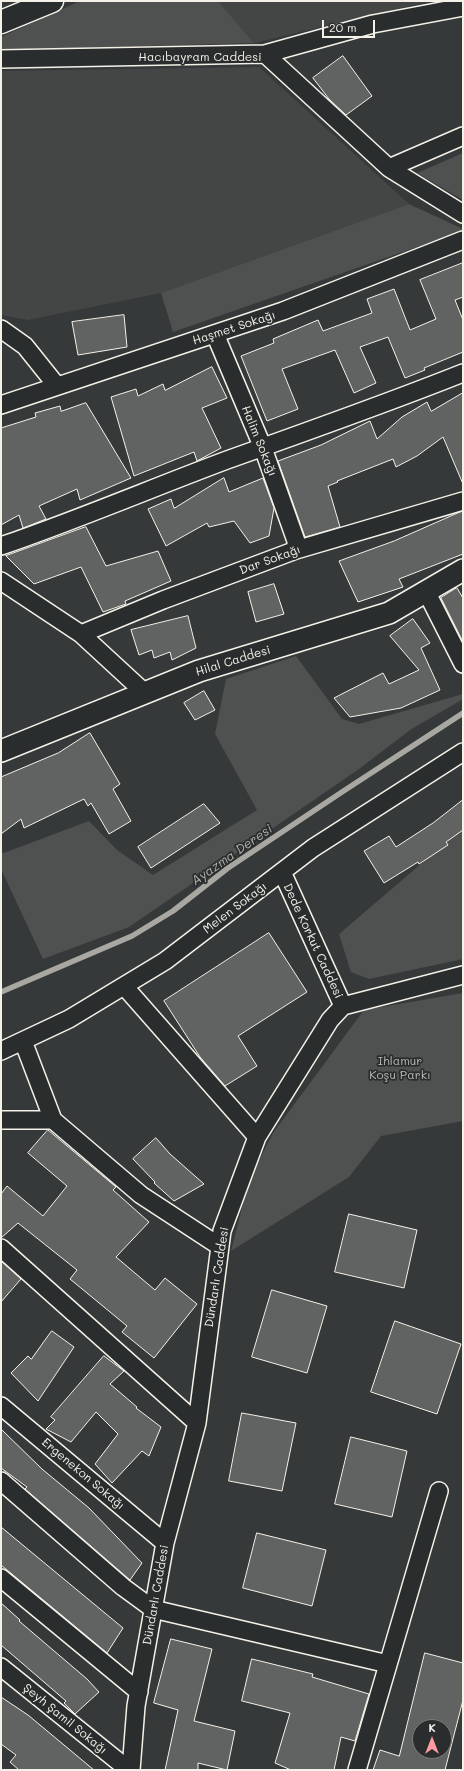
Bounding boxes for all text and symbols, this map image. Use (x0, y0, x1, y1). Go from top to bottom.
scale bar (324, 12, 377, 38)
text: 20 m (329, 19, 357, 35)
street label: Hacıbayram Caddesi (138, 50, 262, 64)
street label: Haşmet Sokağı (191, 308, 277, 348)
street label: Halim Sokağı (238, 404, 280, 478)
street label: Dar Sokağı (237, 542, 303, 578)
street label: Hilal Caddesi (194, 643, 272, 679)
water label: Ayazma Deresi (188, 821, 276, 889)
street label: Melen Sokağı (200, 879, 270, 937)
street label: Dede Korkut Caddesi (280, 881, 346, 1001)
park label: Ihlamur Koşu Parkı (369, 1054, 431, 1082)
street label: Dündarlı Caddesi (202, 1226, 232, 1328)
street label: Ergenekon Sokağı (39, 1435, 127, 1513)
street label: Dündarlı Caddesi (140, 1544, 172, 1646)
street label: Şeyh Şamil Sokağı (20, 1681, 110, 1757)
north arrow (412, 1719, 452, 1759)
text: K (428, 1720, 436, 1735)

